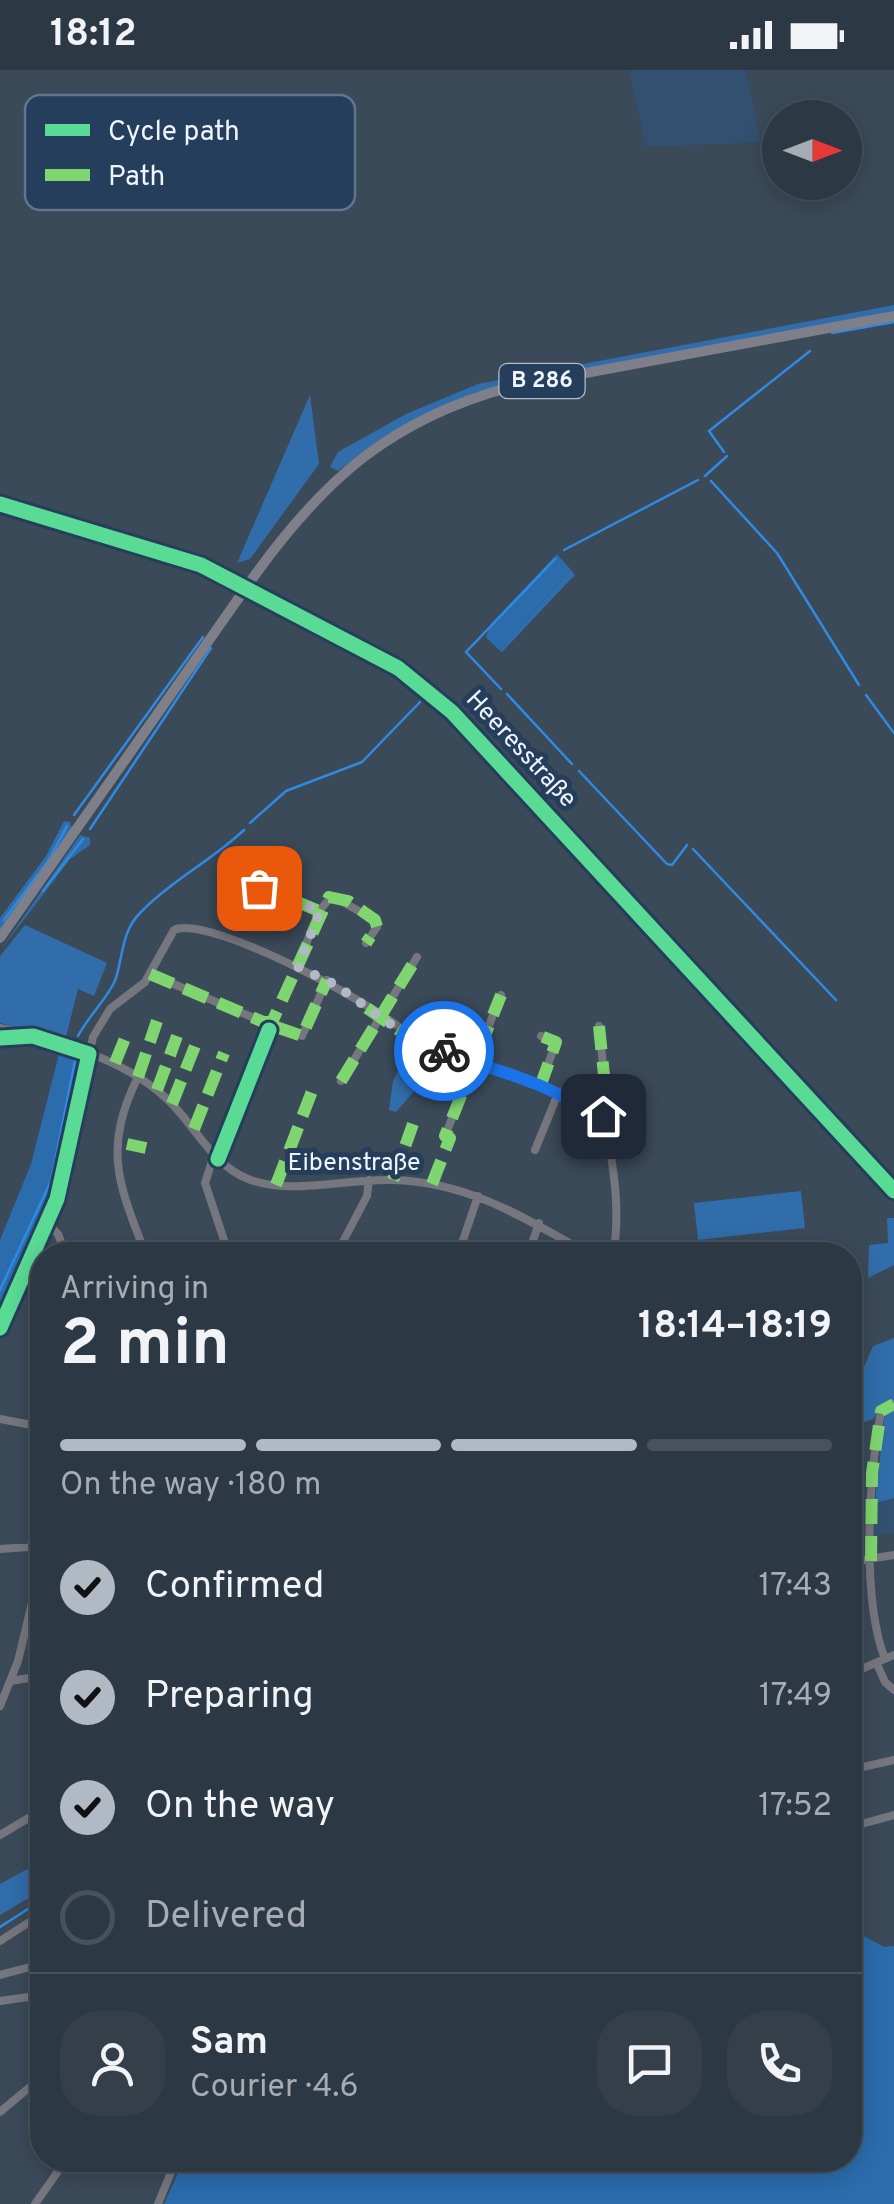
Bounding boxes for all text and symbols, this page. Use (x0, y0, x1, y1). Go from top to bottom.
text: 18:12 (50, 11, 137, 60)
legend (25, 95, 355, 210)
north arrow (762, 100, 862, 200)
map controls (762, 100, 862, 200)
text: Cycle path (108, 115, 240, 151)
text: Path (108, 160, 165, 196)
road number: B 286 (500, 364, 584, 398)
street label: Heeresstraße (458, 685, 582, 815)
pin (217, 846, 302, 931)
icon: bag (232, 861, 287, 916)
courier (394, 1001, 494, 1101)
icon: bike (417, 1024, 472, 1079)
pin (561, 1074, 646, 1159)
icon: home (576, 1089, 631, 1144)
street label: Eibenstraße (287, 1148, 421, 1180)
text: Arriving in (60, 1270, 209, 1310)
text: 18:14–18:19 (638, 1303, 832, 1352)
text: 2 min (60, 1306, 230, 1388)
text: On the way · 180 m (60, 1466, 321, 1506)
icon: check (60, 1560, 115, 1615)
text: Confirmed (145, 1563, 324, 1612)
text: 17:43 (758, 1567, 832, 1607)
icon: check (60, 1670, 115, 1725)
text: Preparing (145, 1673, 314, 1722)
text: 17:49 (759, 1677, 832, 1717)
icon: check (60, 1780, 115, 1835)
text: On the way (145, 1783, 335, 1832)
text: 17:52 (758, 1787, 832, 1827)
text: Delivered (145, 1893, 307, 1942)
button: person (60, 2011, 165, 2116)
button: chat (597, 2011, 702, 2116)
button: phone (727, 2011, 832, 2116)
text: Sam (190, 2019, 268, 2068)
text: Courier · 4.6 (190, 2068, 359, 2108)

